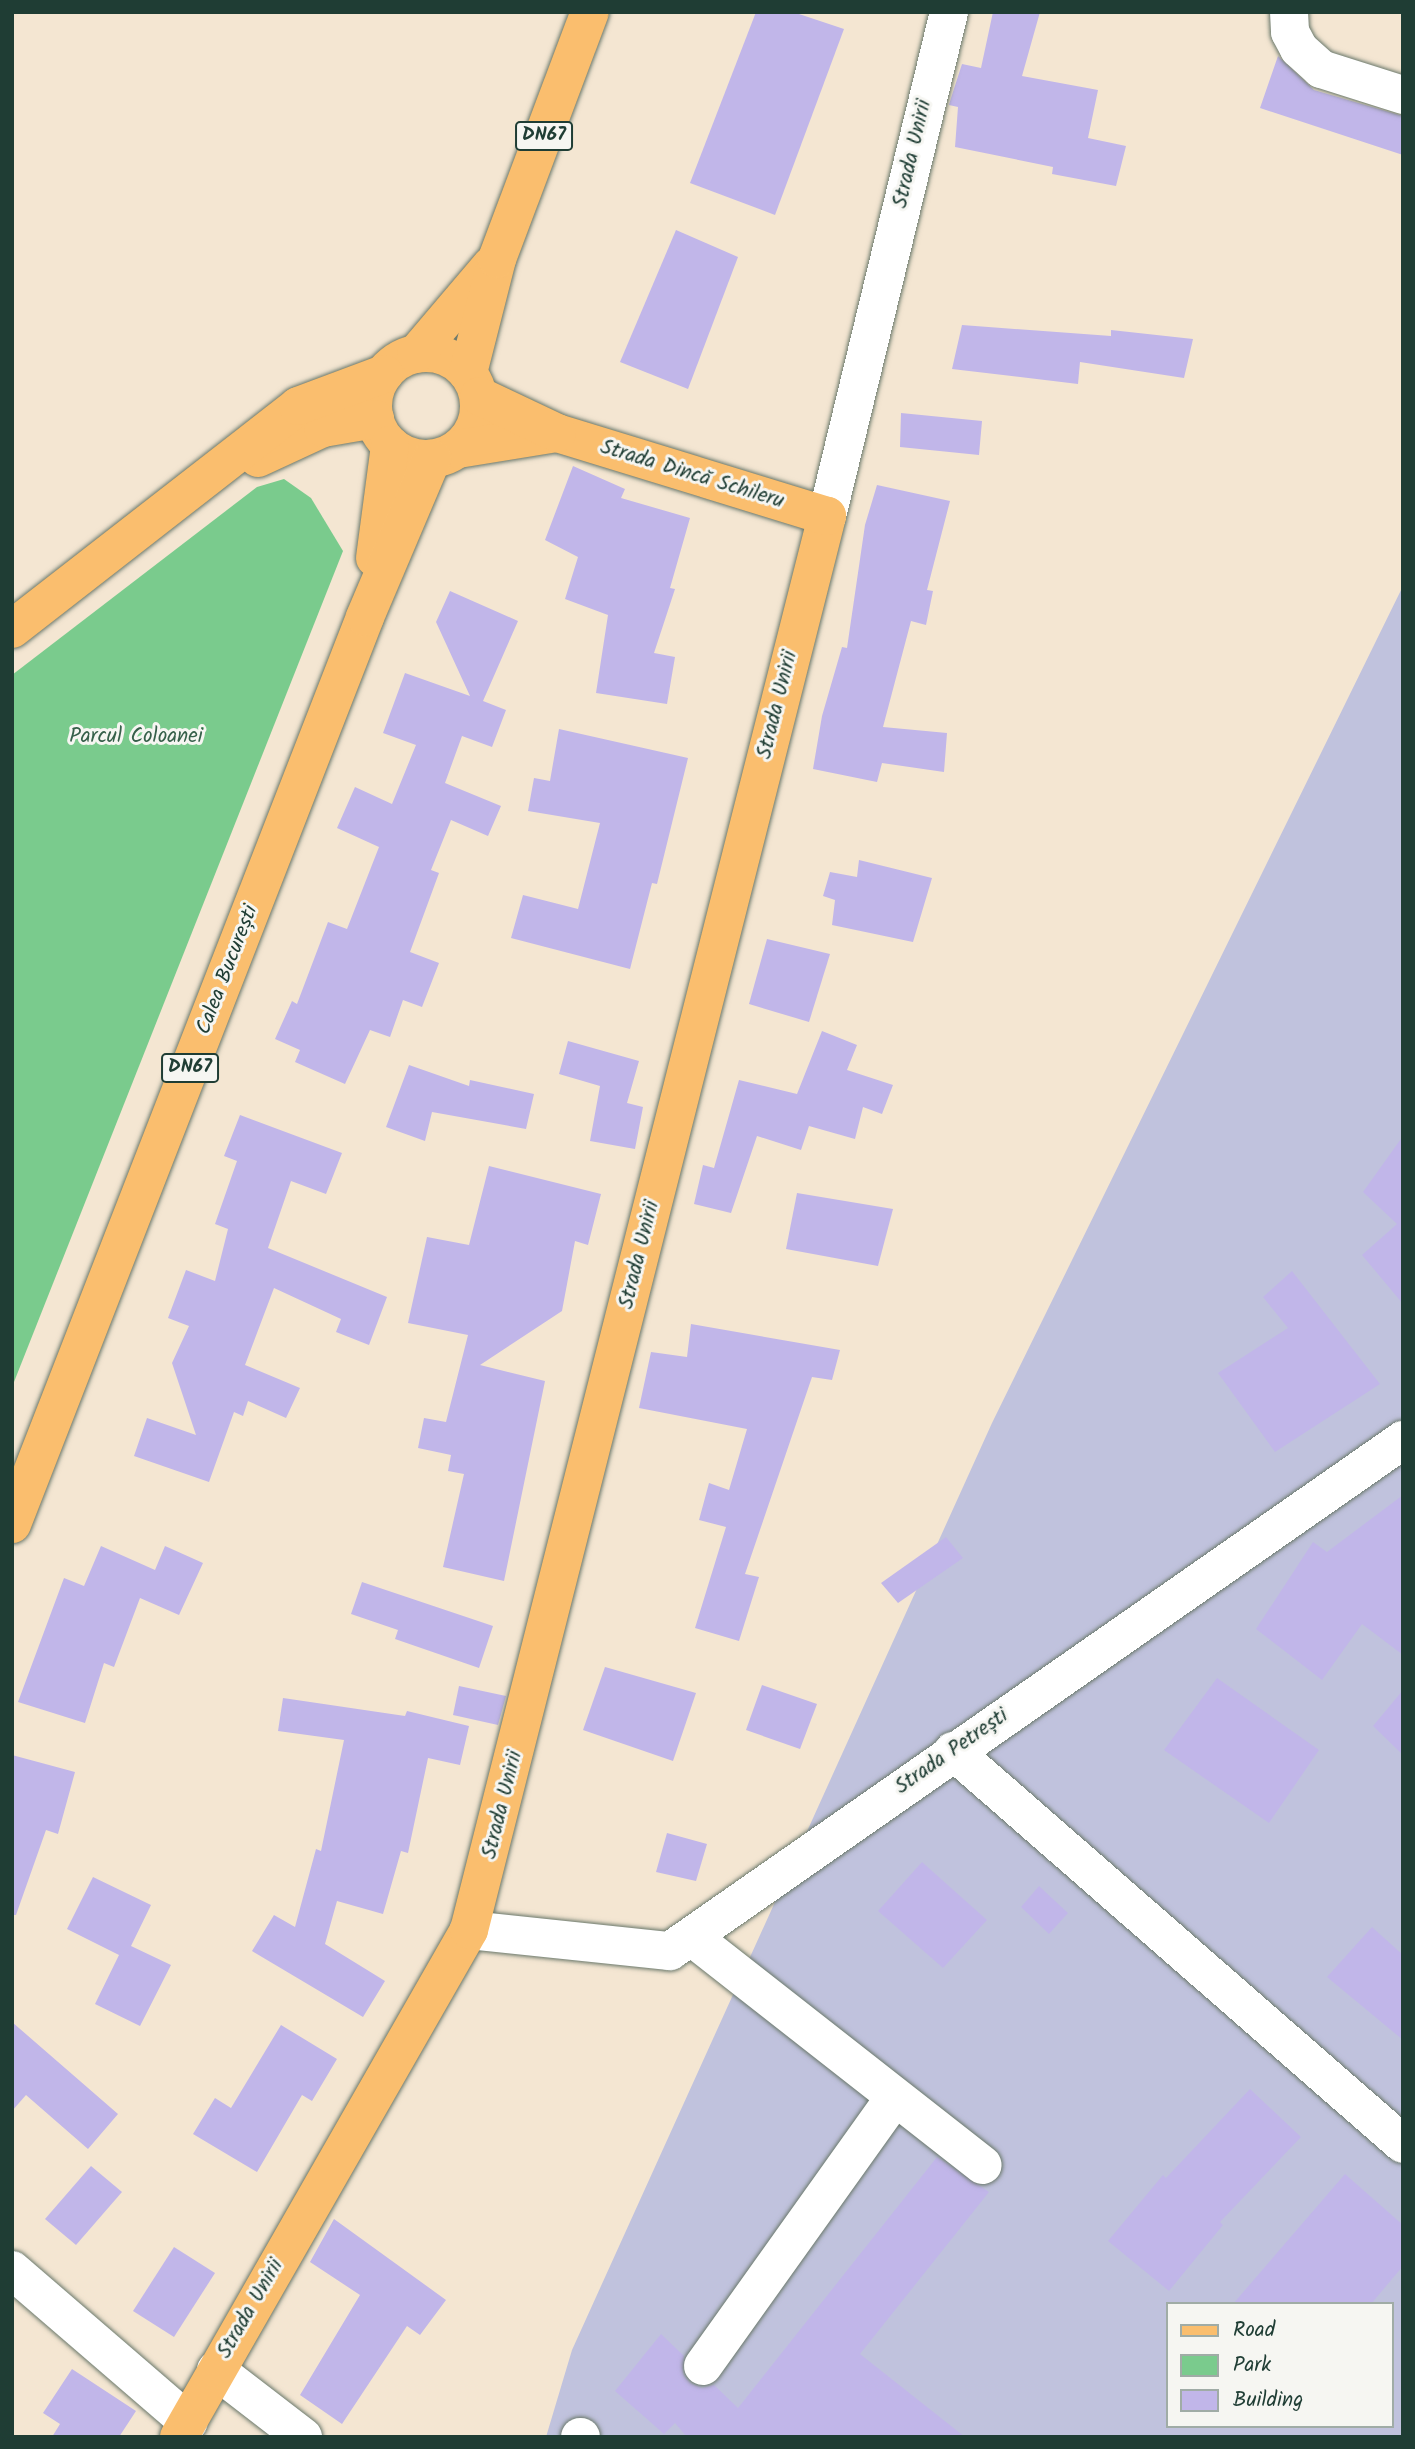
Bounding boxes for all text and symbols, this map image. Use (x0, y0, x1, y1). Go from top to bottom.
street label: Strada Unirii (888, 97, 938, 211)
road number: DN67 (514, 120, 574, 152)
street label: Strada Dincă Schileru (597, 435, 787, 515)
street label: Strada Unirii (752, 648, 804, 762)
park label: Parcul Coloanei (69, 724, 203, 750)
street label: Calea București (192, 902, 264, 1038)
road number: DN67 (160, 1052, 220, 1084)
street label: Strada Unirii (614, 1198, 666, 1312)
street label: Strada Petrești (891, 1704, 1013, 1800)
street label: Strada Unirii (477, 1748, 529, 1862)
street label: Strada Unirii (212, 2255, 290, 2363)
legend (1166, 2302, 1394, 2428)
text: Road (1233, 2314, 1275, 2347)
text: Park (1233, 2349, 1271, 2382)
text: Building (1233, 2384, 1303, 2417)

